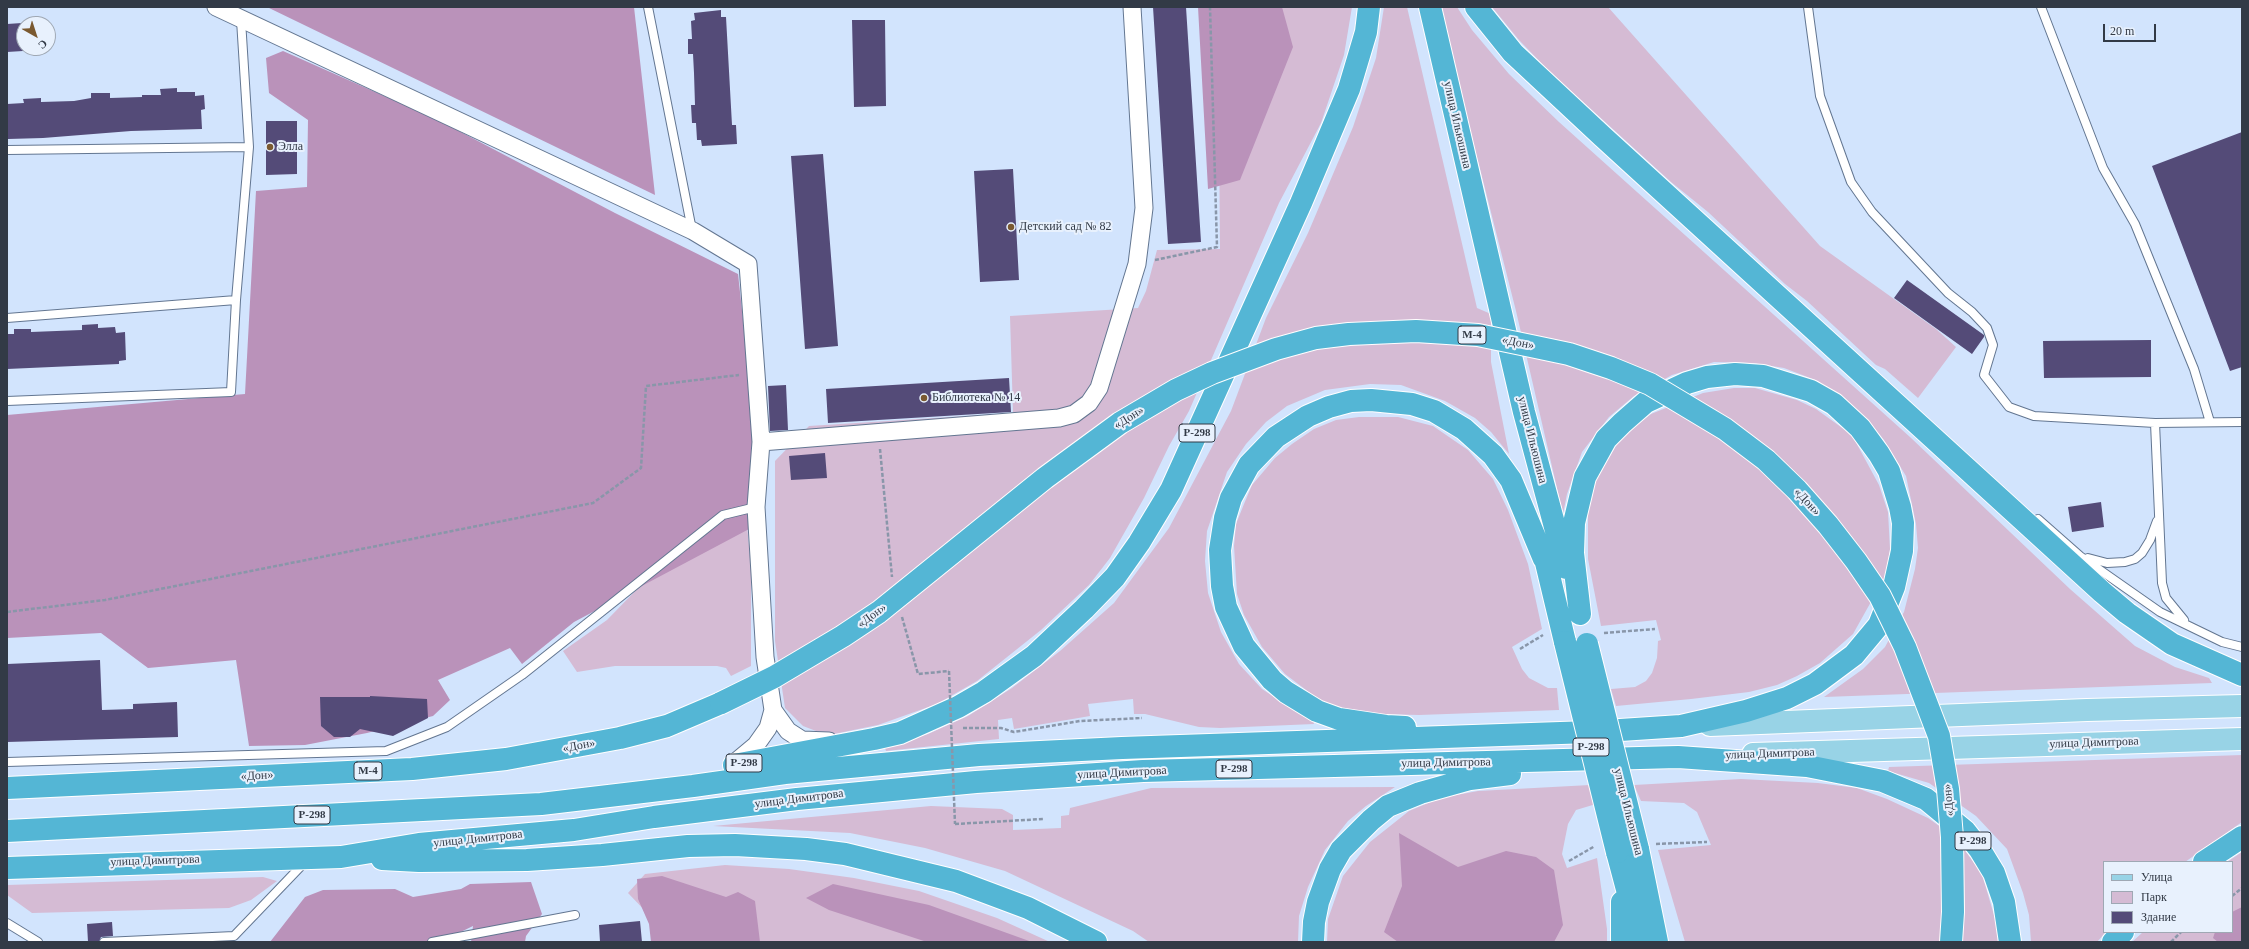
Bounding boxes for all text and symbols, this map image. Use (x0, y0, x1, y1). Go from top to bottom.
north arrow (16, 16, 56, 56)
scale bar (2105, 16, 2158, 42)
text: 20 m (2110, 24, 2134, 38)
text: С (36, 37, 50, 52)
street label: улица Ильюшина (1440, 80, 1474, 170)
place label: Элла (278, 140, 303, 154)
marker: Элла (265, 142, 275, 152)
place label: Детский сад № 82 (1019, 220, 1111, 234)
marker: Детский сад № 82 (1006, 222, 1016, 232)
road number: М-4 (1458, 326, 1486, 344)
street label: «Дон» (1501, 333, 1535, 353)
place label: Библиотека № 14 (932, 391, 1020, 405)
marker: Библиотека № 14 (919, 393, 929, 403)
street label: улица Ильюшина (1514, 395, 1550, 485)
street label: «Дон» (1111, 403, 1147, 433)
road number: Р-298 (1179, 424, 1215, 442)
street label: «Дон» (1791, 485, 1823, 519)
street label: «Дон» (855, 601, 889, 631)
street label: улица Димитрова (2049, 734, 2139, 752)
street label: «Дон» (562, 736, 596, 756)
road number: Р-298 (1573, 738, 1609, 756)
street label: улица Димитрова (1725, 745, 1815, 763)
road number: Р-298 (726, 754, 762, 772)
street label: улица Димитрова (1401, 755, 1491, 771)
road number: Р-298 (1216, 760, 1252, 778)
road number: М-4 (354, 762, 382, 780)
street label: улица Димитрова (1077, 763, 1167, 783)
street label: улица Ильюшина (1610, 767, 1646, 857)
street label: «Дон» (240, 768, 274, 784)
street label: «Дон» (1940, 783, 1958, 817)
street label: улица Димитрова (754, 786, 844, 812)
road number: Р-298 (294, 806, 330, 824)
street label: улица Димитрова (433, 827, 523, 851)
road number: Р-298 (1955, 832, 1991, 850)
street label: улица Димитрова (110, 852, 200, 870)
legend (2103, 861, 2233, 933)
text: Улица (2141, 870, 2172, 884)
text: Парк (2141, 890, 2167, 904)
text: Здание (2141, 910, 2176, 924)

